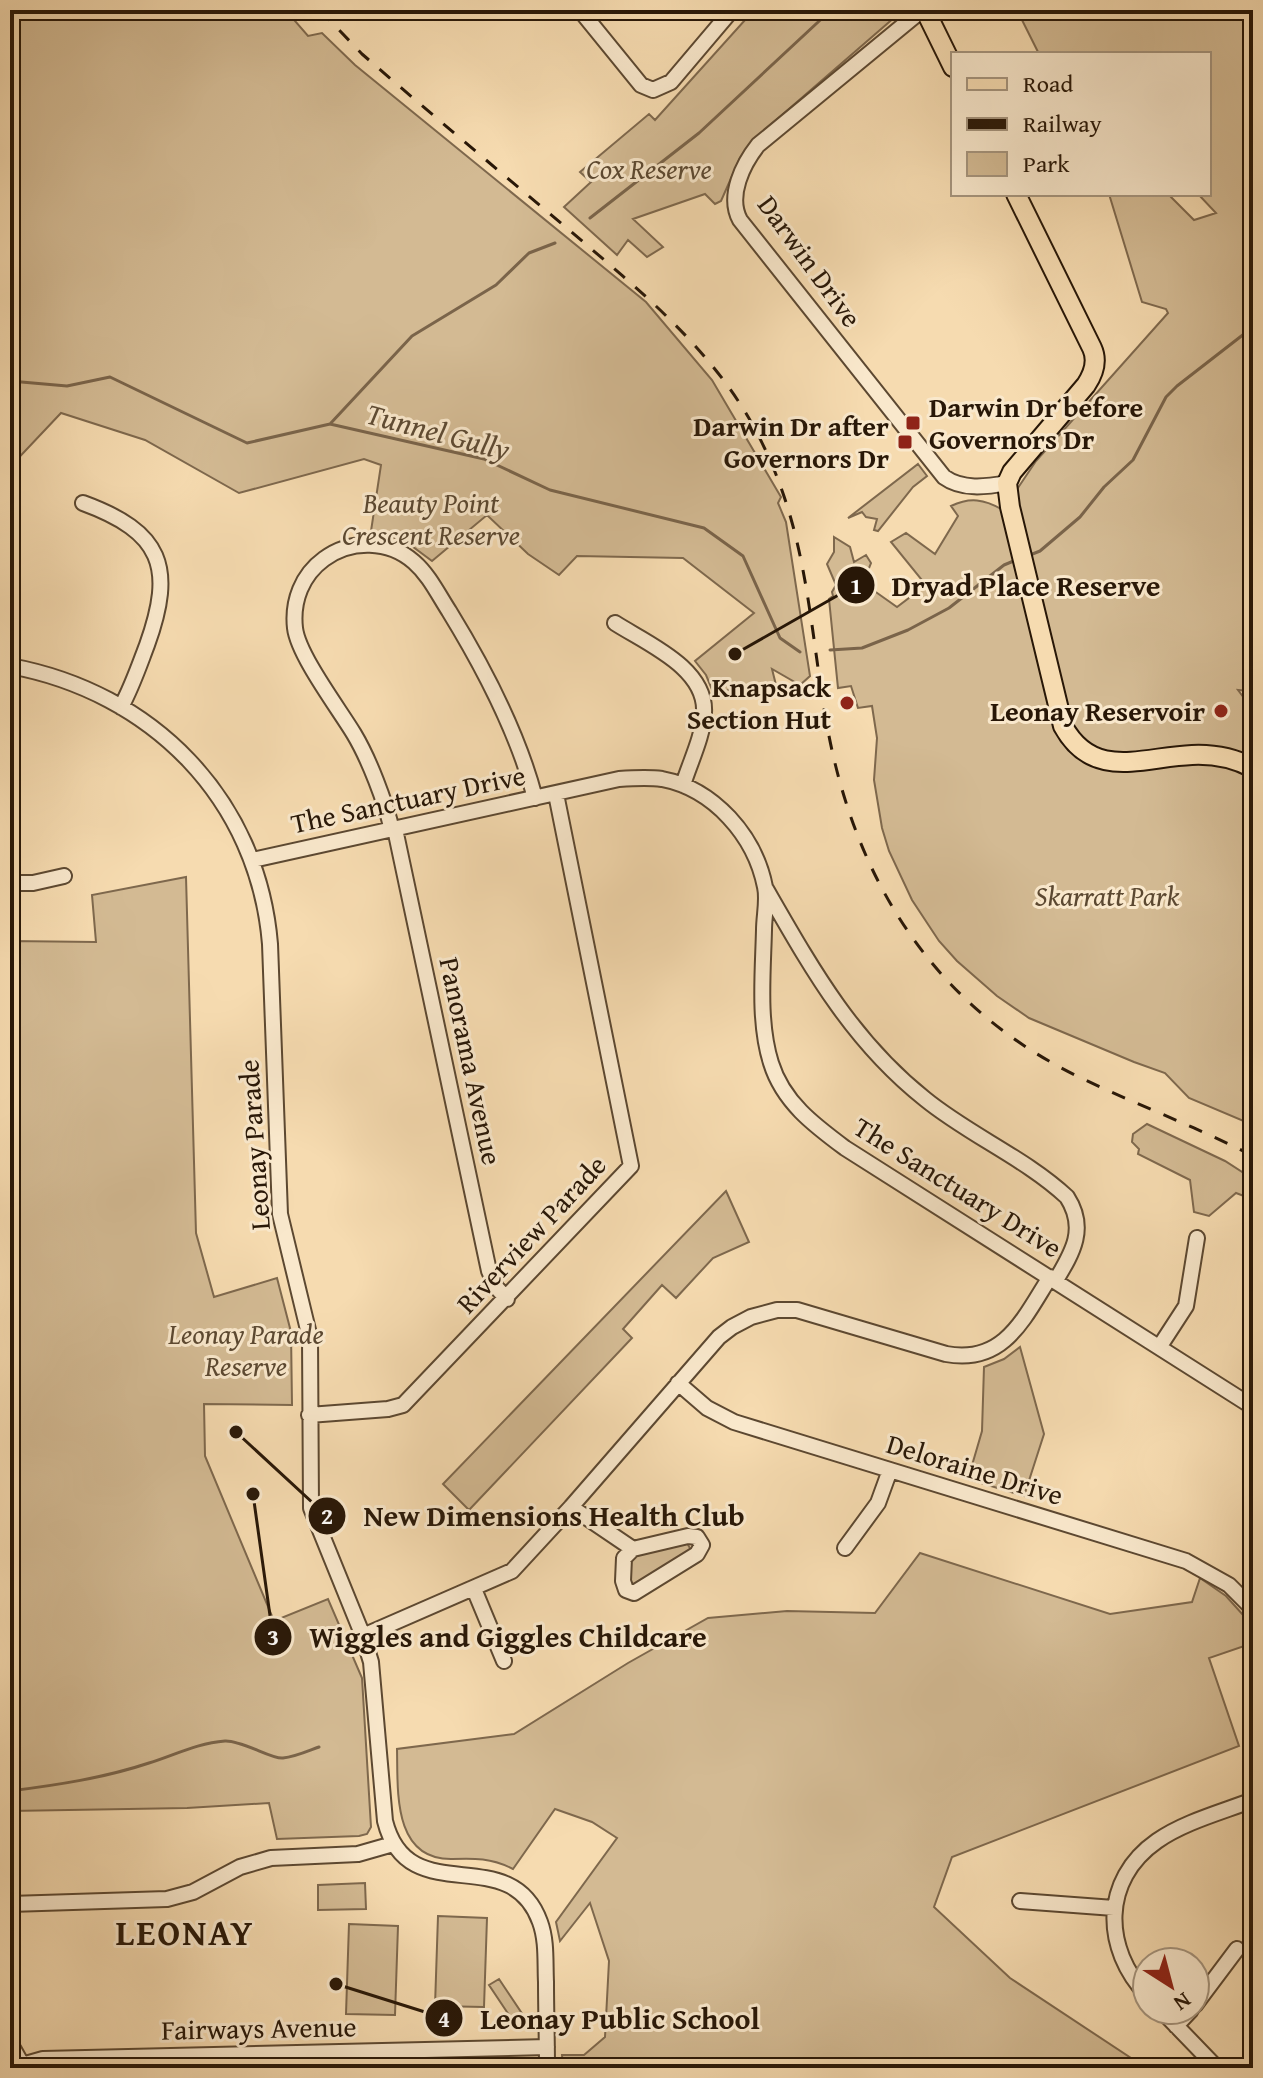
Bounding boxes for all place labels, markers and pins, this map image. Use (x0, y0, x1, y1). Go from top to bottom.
place label: Darwin Dr before Governors Dr (929, 386, 1143, 459)
place label: Darwin Dr after Governors Dr (693, 405, 889, 478)
marker: Darwin Dr before Governors Dr (904, 414, 922, 432)
marker: Darwin Dr after Governors Dr (896, 433, 914, 451)
callout: Dryad Place Reserve (836, 558, 1176, 612)
place label: Knapsack Section Hut (687, 666, 832, 739)
place label: Leonay Reservoir (990, 690, 1205, 731)
marker: Knapsack Section Hut (838, 694, 856, 712)
marker: Leonay Reservoir (1212, 702, 1230, 720)
callout: New Dimensions Health Club (307, 1489, 760, 1543)
callout: Wiggles and Giggles Childcare (253, 1610, 723, 1664)
callout: Leonay Public School (424, 1991, 776, 2045)

